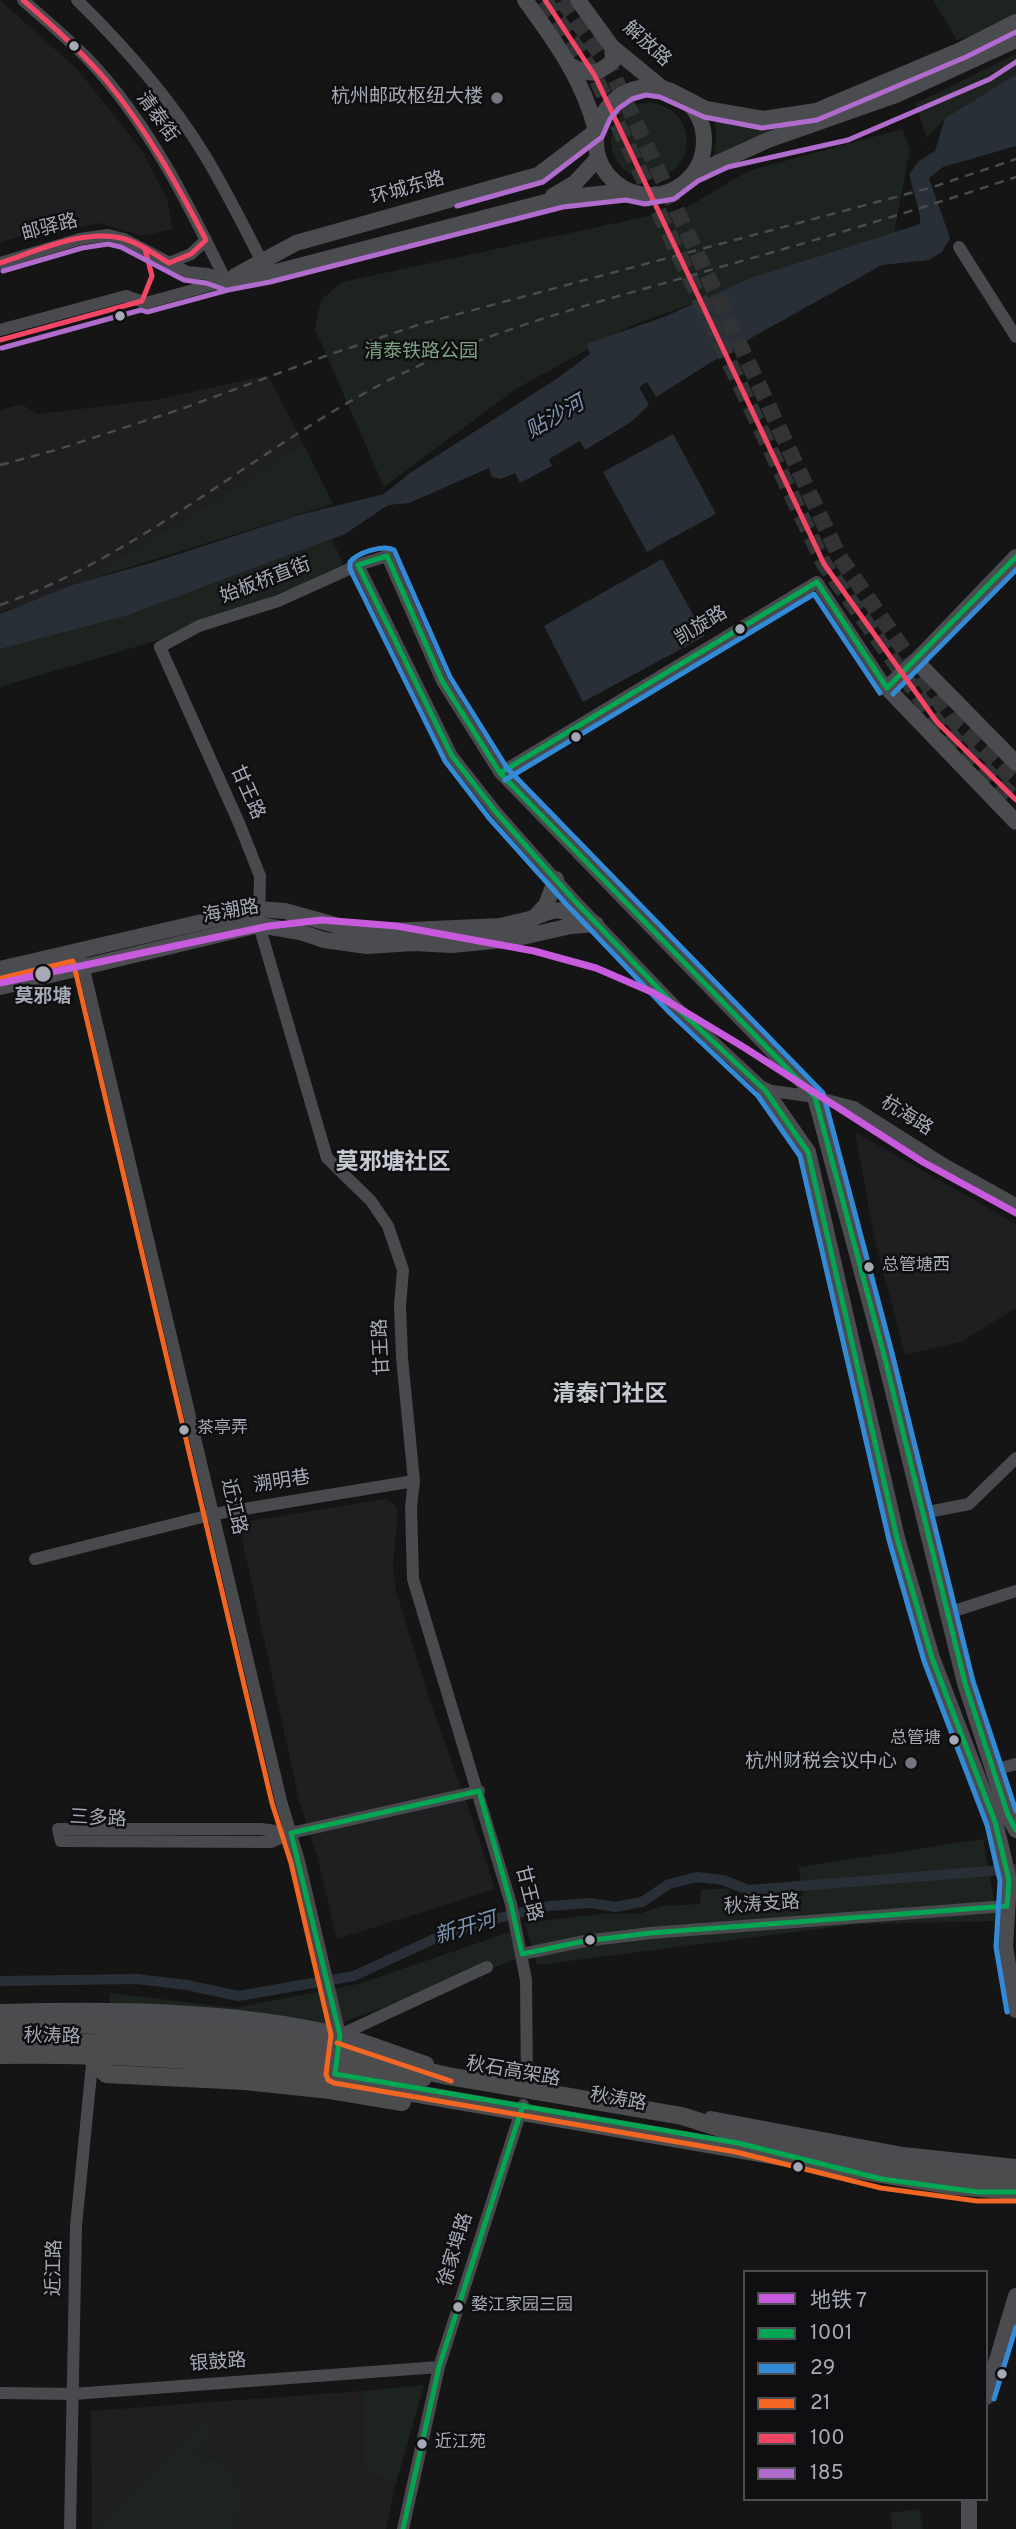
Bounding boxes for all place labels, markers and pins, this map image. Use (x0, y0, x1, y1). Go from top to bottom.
unlabelled marker (67, 39, 81, 53)
place label: 杭州邮政枢纽大楼 (331, 87, 483, 109)
marker: 杭州邮政枢纽大楼 (489, 90, 505, 106)
unlabelled marker (113, 309, 127, 323)
unlabelled marker (733, 622, 747, 636)
unlabelled marker (569, 730, 583, 744)
marker: 莫邪塘 (33, 964, 53, 984)
place label: 莫邪塘 (15, 987, 71, 1009)
place label: 总管塘西 (882, 1257, 950, 1277)
marker: 总管塘西 (862, 1260, 876, 1274)
place label: 茶亭弄 (197, 1420, 248, 1440)
marker: 茶亭弄 (177, 1423, 191, 1437)
place label: 总管塘 (890, 1730, 941, 1750)
marker: 总管塘 (947, 1733, 961, 1747)
place label: 杭州财税会议中心 (745, 1752, 897, 1774)
marker: 杭州财税会议中心 (903, 1755, 919, 1771)
unlabelled marker (583, 1933, 597, 1947)
unlabelled marker (791, 2160, 805, 2174)
place label: 婺江家园三园 (471, 2297, 573, 2317)
marker: 婺江家园三园 (451, 2300, 465, 2314)
unlabelled marker (995, 2367, 1009, 2381)
place label: 近江苑 (435, 2434, 486, 2454)
marker: 近江苑 (415, 2437, 429, 2451)

